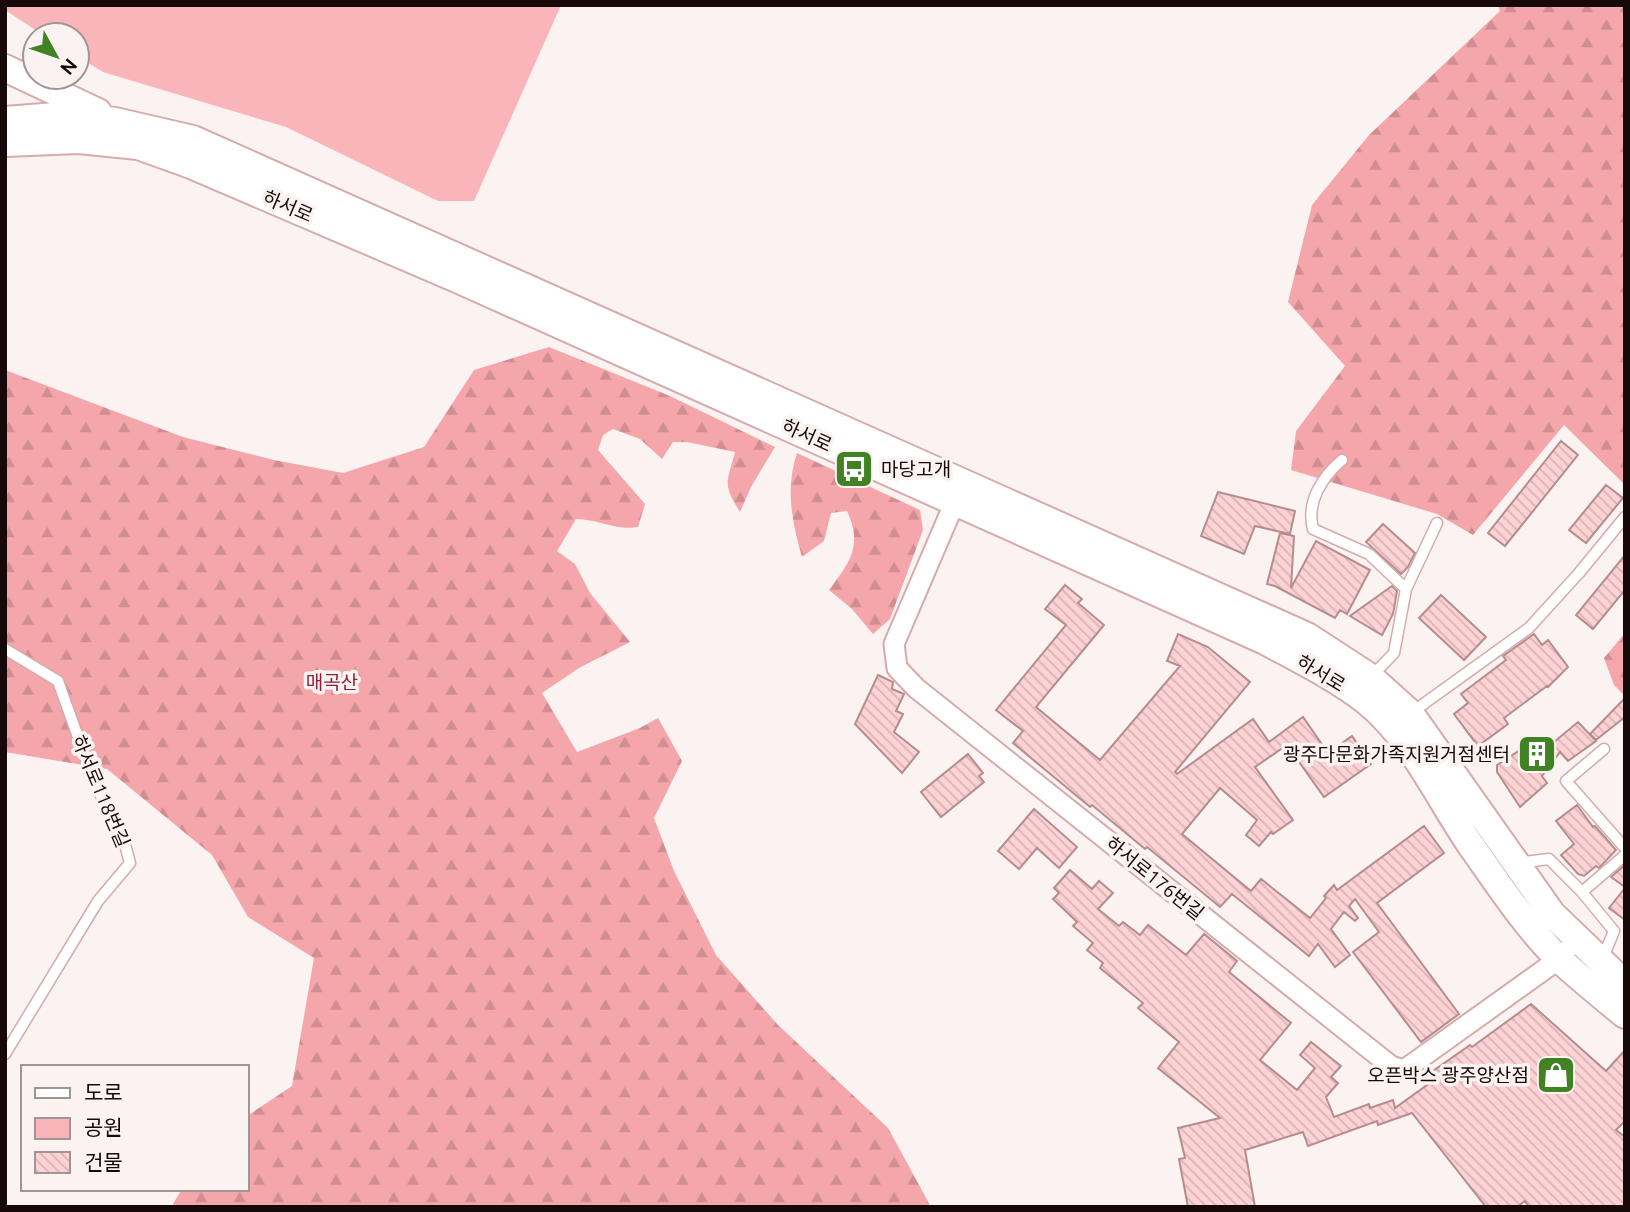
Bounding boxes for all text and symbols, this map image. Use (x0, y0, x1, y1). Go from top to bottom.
north arrow (21, 21, 91, 91)
text: N (56, 54, 82, 79)
street label: 하서로 (260, 186, 316, 226)
street label: 하서로 (779, 414, 835, 456)
bus stop icon: 마당고개 (833, 448, 875, 490)
place label: 마당고개 (881, 458, 951, 480)
street label: 하서로 (1293, 650, 1349, 696)
park label: 매곡산 (306, 671, 358, 693)
street label: 하서로118번길 (68, 732, 134, 850)
building icon: 광주다문화가족지원거점센터 (1516, 733, 1558, 775)
place label: 광주다문화가족지원거점센터 (1283, 743, 1510, 765)
street label: 하서로176번길 (1102, 832, 1208, 924)
shop icon: 오픈박스 광주양산점 (1535, 1054, 1577, 1096)
place label: 오픈박스 광주양산점 (1367, 1064, 1529, 1086)
legend (21, 1065, 248, 1191)
text: 도로 (84, 1080, 123, 1104)
text: 공원 (84, 1115, 123, 1139)
text: 건물 (84, 1150, 123, 1174)

